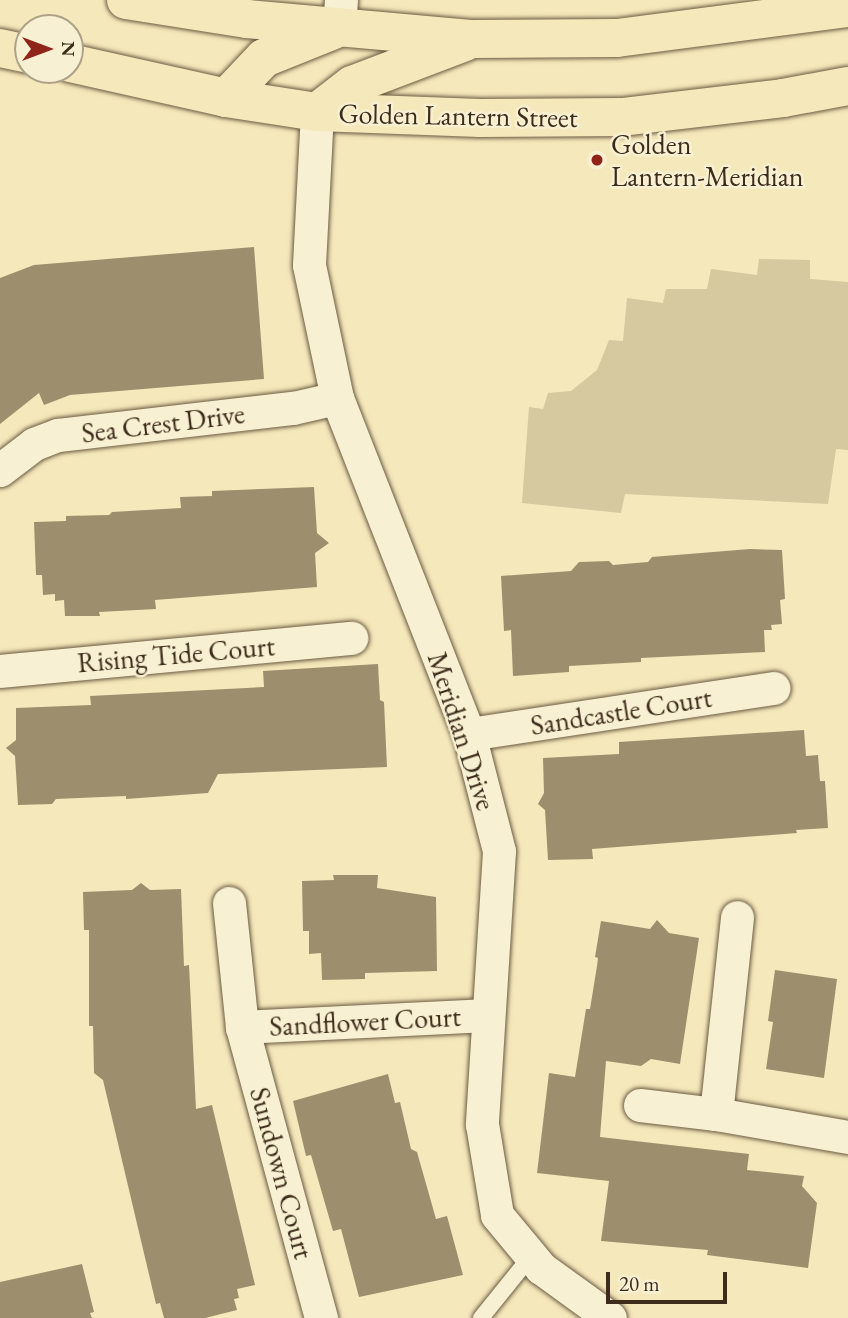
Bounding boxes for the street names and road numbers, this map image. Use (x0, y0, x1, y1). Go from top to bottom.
street label: Golden Lantern Street (338, 96, 578, 134)
street label: Sea Crest Drive (80, 396, 246, 450)
street label: Rising Tide Court (76, 629, 276, 679)
street label: Meridian Drive (421, 648, 503, 814)
street label: Sandcastle Court (528, 680, 714, 742)
street label: Sandflower Court (268, 999, 462, 1043)
street label: Sundown Court (243, 1083, 321, 1263)

